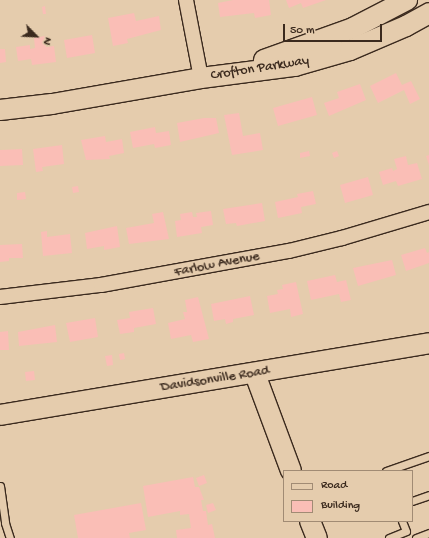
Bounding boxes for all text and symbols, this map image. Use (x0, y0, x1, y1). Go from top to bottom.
north arrow (16, 16, 56, 56)
scale bar (285, 16, 384, 42)
text: 50 m (290, 24, 315, 38)
text: N (40, 35, 54, 47)
street label: Crofton Parkway (210, 53, 310, 85)
street label: Farlow Avenue (173, 249, 261, 281)
street label: Davidsonville Road (159, 363, 271, 397)
legend (283, 470, 413, 522)
text: Road (321, 479, 347, 493)
text: Building (321, 499, 360, 513)

